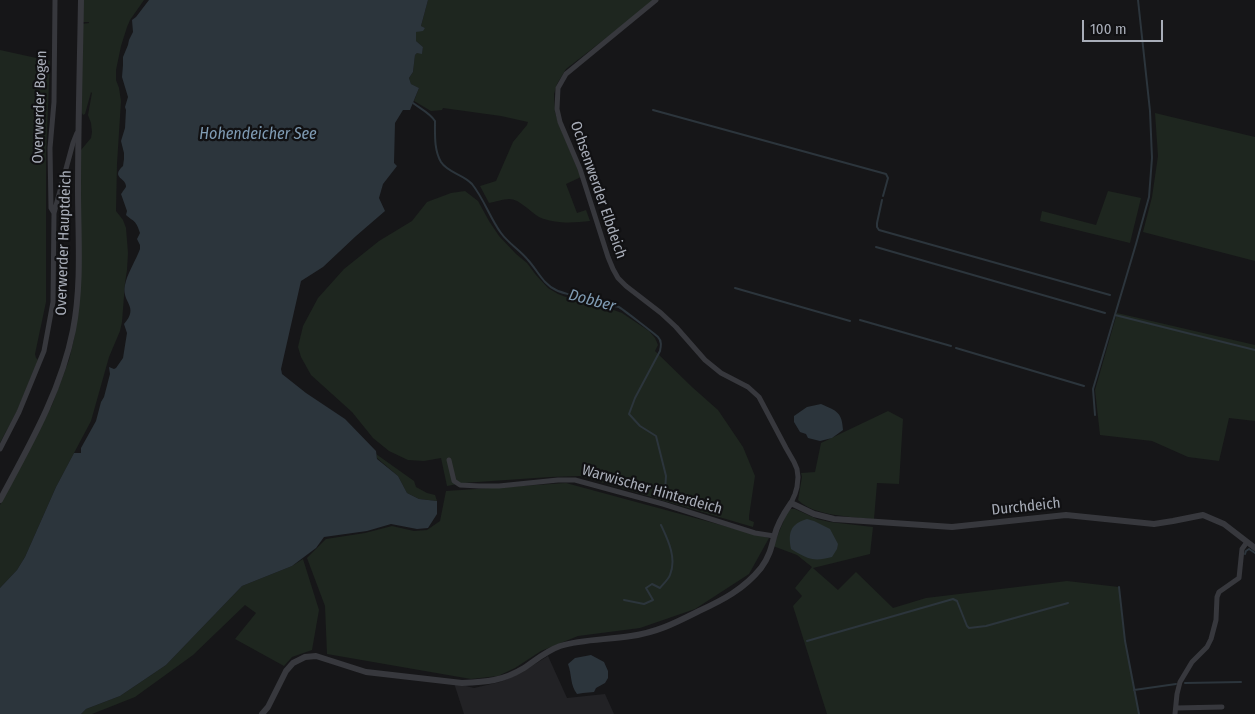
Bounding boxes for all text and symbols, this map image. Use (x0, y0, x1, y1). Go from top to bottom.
scale bar (1085, 10, 1166, 42)
text: 100 m (1090, 20, 1127, 38)
street label: Overwerder Bogen (29, 50, 51, 164)
street label: Ochsenwerder Elbdeich (566, 119, 630, 261)
water label: Hohendeicher See (199, 125, 317, 145)
street label: Overwerder Hauptdeich (52, 170, 76, 316)
water label: Dobber (566, 286, 618, 316)
street label: Warwischer Hinterdeich (580, 461, 724, 519)
street label: Durchdeich (991, 494, 1061, 520)

